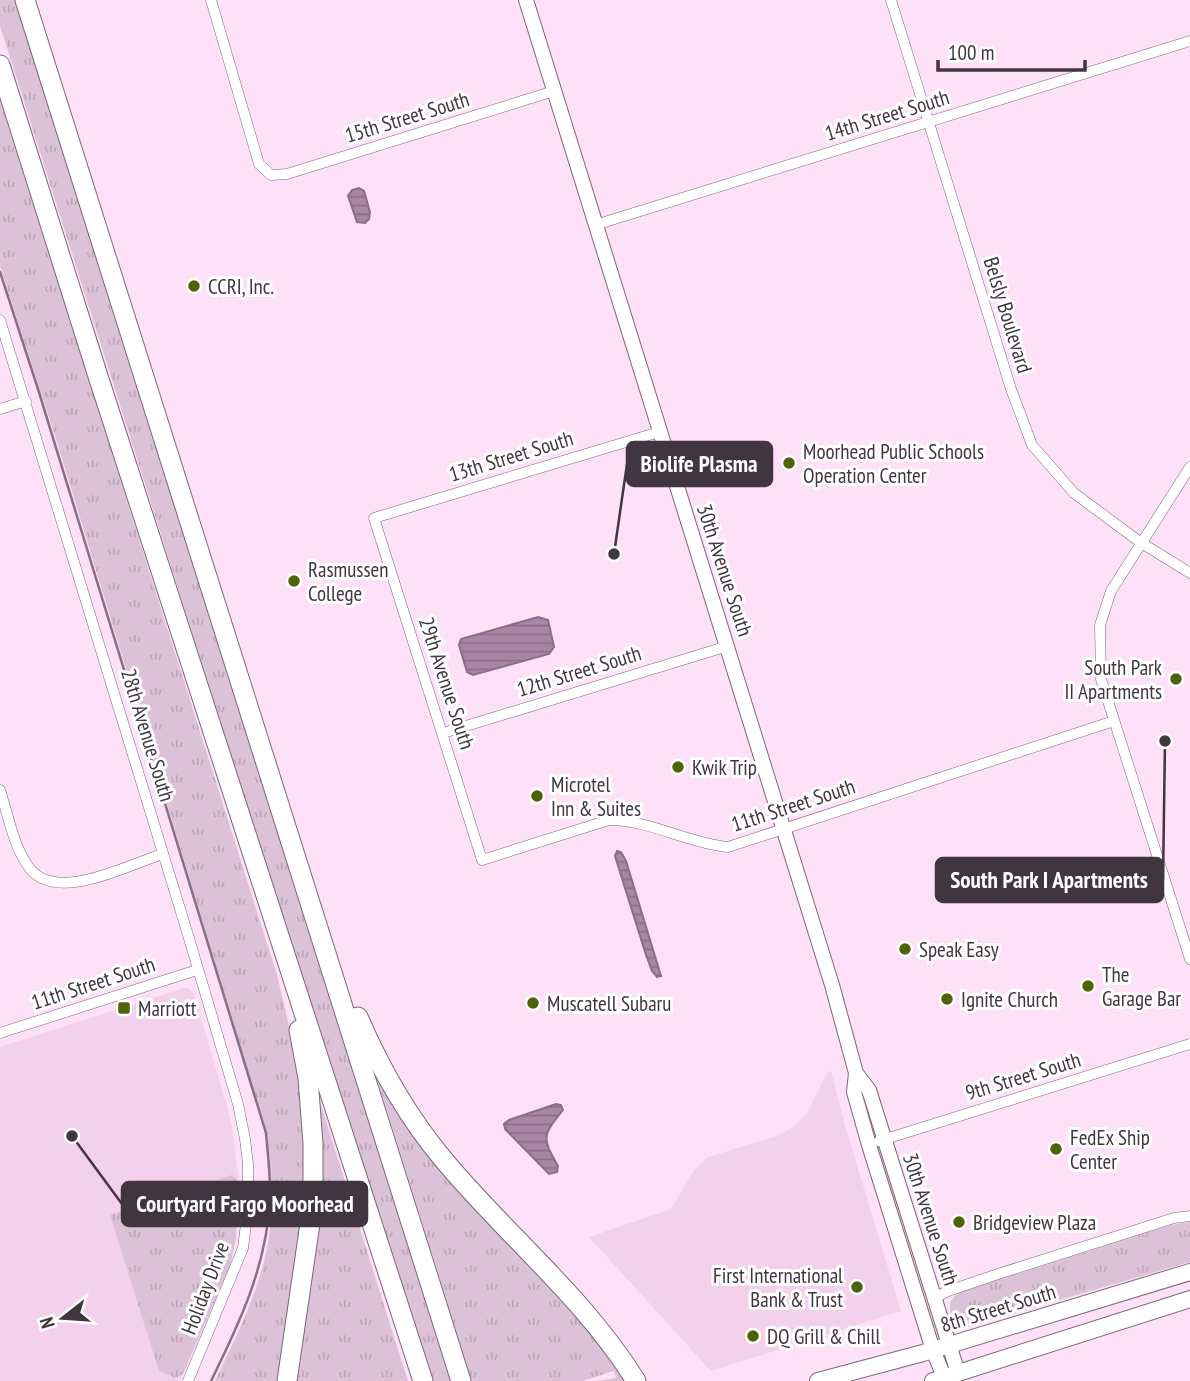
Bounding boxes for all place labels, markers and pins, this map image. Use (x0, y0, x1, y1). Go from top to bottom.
place label: CCRI, Inc. (208, 273, 274, 300)
marker: CCRI, Inc. (186, 278, 202, 294)
place label: Moorhead Public Schools Operation Center (803, 438, 984, 489)
callout: Biolife Plasma (627, 442, 772, 486)
marker: Moorhead Public Schools Operation Center (781, 455, 797, 471)
place label: Rasmussen College (308, 556, 388, 607)
marker: Rasmussen College (286, 573, 302, 589)
place label: South Park II Apartments (1064, 654, 1162, 705)
marker: South Park II Apartments (1168, 671, 1184, 687)
place label: Kwik Trip (692, 754, 757, 781)
marker: Kwik Trip (670, 759, 686, 775)
place label: Microtel Inn & Suites (551, 771, 641, 822)
marker: Microtel Inn & Suites (529, 788, 545, 804)
callout: South Park I Apartments (936, 858, 1163, 902)
place label: Speak Easy (919, 936, 999, 963)
marker: Speak Easy (897, 941, 913, 957)
place label: The Garage Bar (1102, 961, 1181, 1012)
marker: The Garage Bar (1080, 978, 1096, 994)
place label: Ignite Church (961, 986, 1058, 1013)
place label: Muscatell Subaru (547, 990, 671, 1017)
marker: Ignite Church (939, 991, 955, 1007)
place label: Marriott (138, 995, 197, 1022)
marker: Muscatell Subaru (525, 995, 541, 1011)
marker: Marriott (116, 1000, 132, 1016)
place label: FedEx Ship Center (1070, 1124, 1150, 1175)
marker: FedEx Ship Center (1048, 1141, 1064, 1157)
callout: Courtyard Fargo Moorhead (122, 1182, 367, 1226)
place label: Bridgeview Plaza (973, 1209, 1096, 1236)
marker: Bridgeview Plaza (951, 1214, 967, 1230)
place label: First International Bank & Trust (713, 1262, 843, 1313)
marker: First International Bank & Trust (849, 1279, 865, 1295)
place label: DQ Grill & Chill (767, 1323, 880, 1350)
marker: DQ Grill & Chill (745, 1328, 761, 1344)

